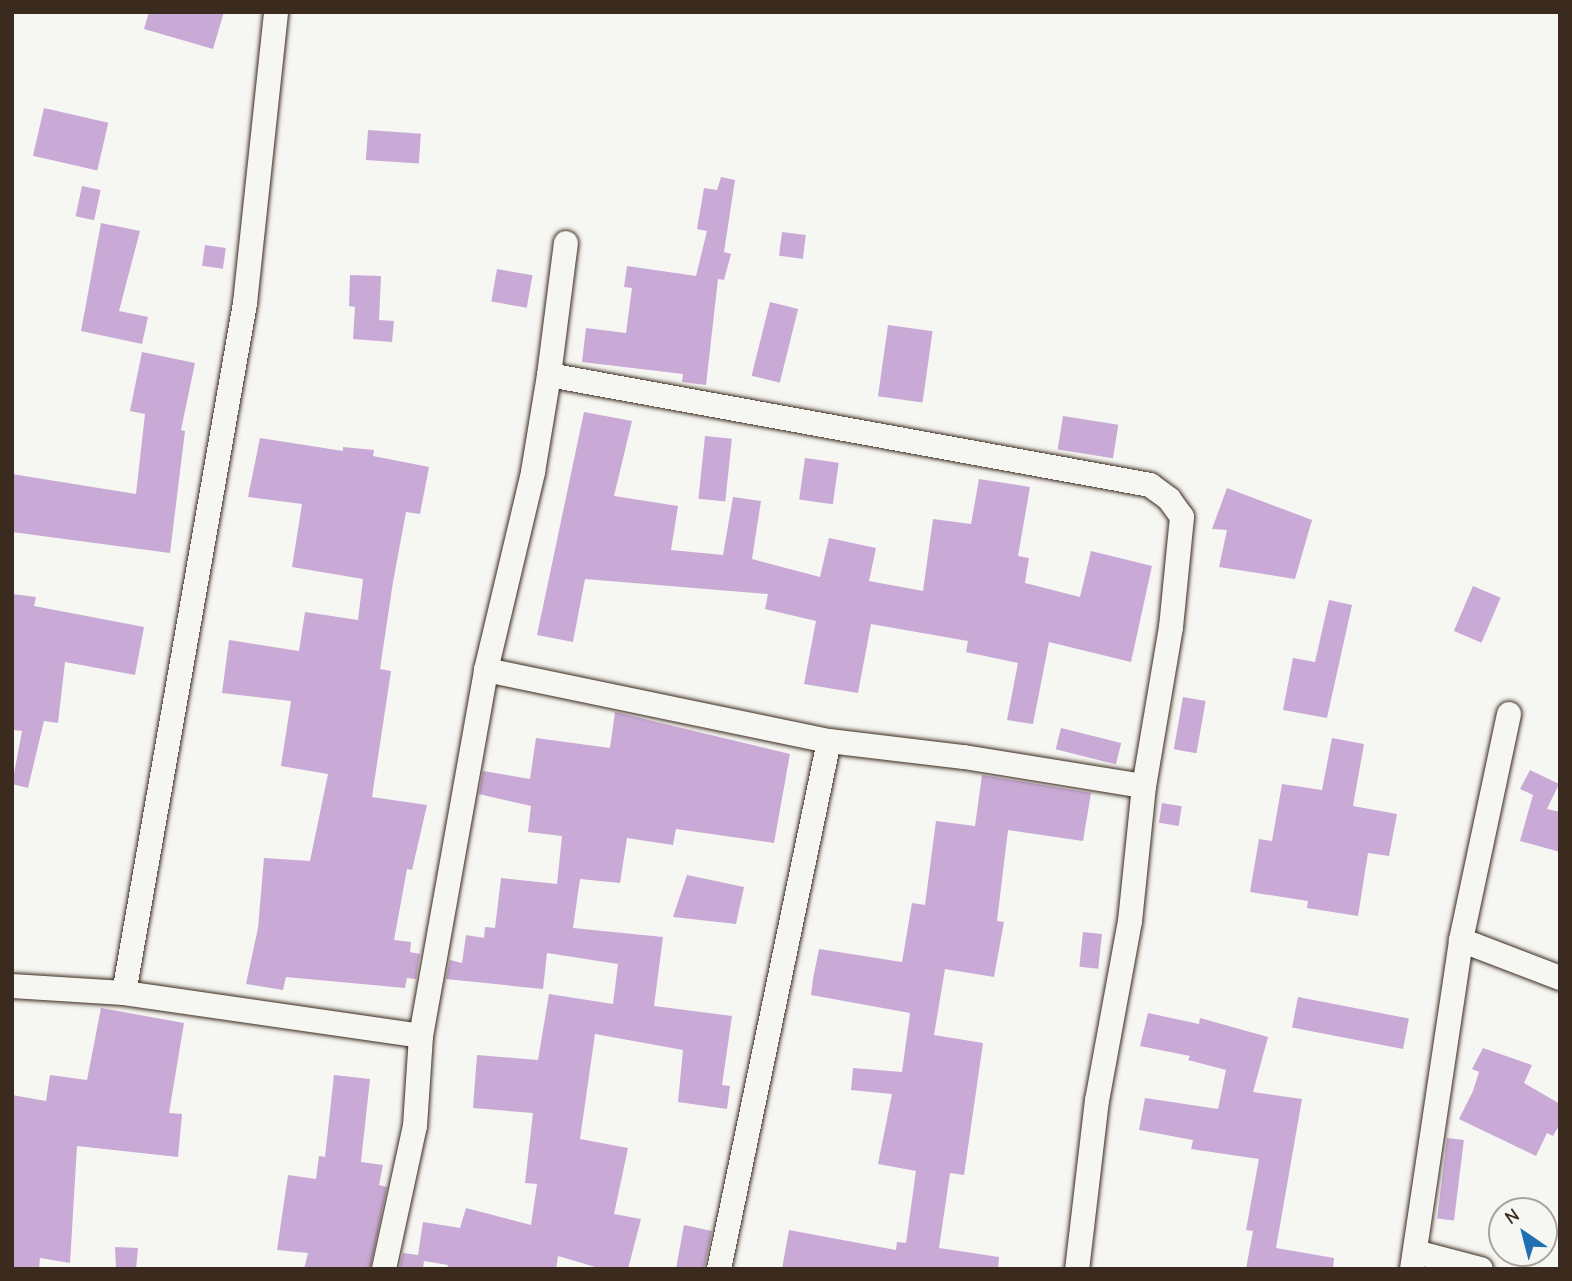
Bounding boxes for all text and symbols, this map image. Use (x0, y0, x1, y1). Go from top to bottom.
north arrow (1488, 1197, 1558, 1267)
text: N (1501, 1204, 1523, 1229)

